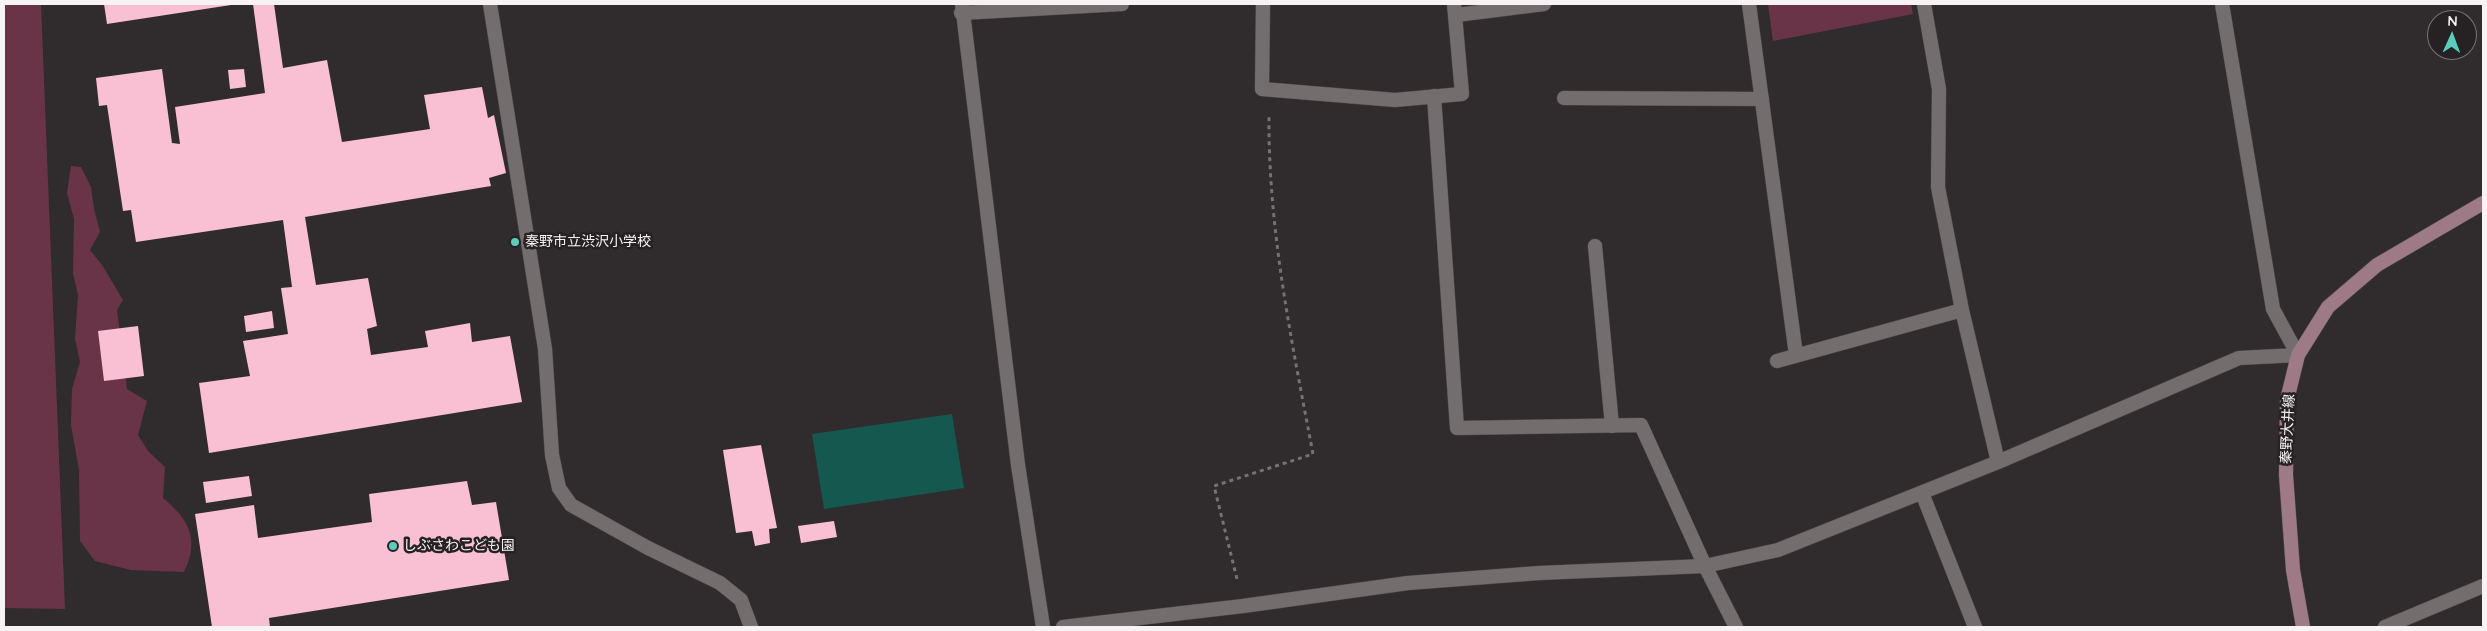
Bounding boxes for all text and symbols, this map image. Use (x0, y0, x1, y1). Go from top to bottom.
north arrow (2427, 10, 2477, 60)
text: N (2447, 12, 2458, 30)
place label: 秦野市立渋沢小学校 (525, 234, 651, 250)
marker: 秦野市立渋沢小学校 (509, 236, 521, 248)
street label: 秦野大井線 (2278, 394, 2298, 464)
place label: しぶさわこども園 (403, 538, 515, 554)
marker: しぶさわこども園 (387, 540, 399, 552)

